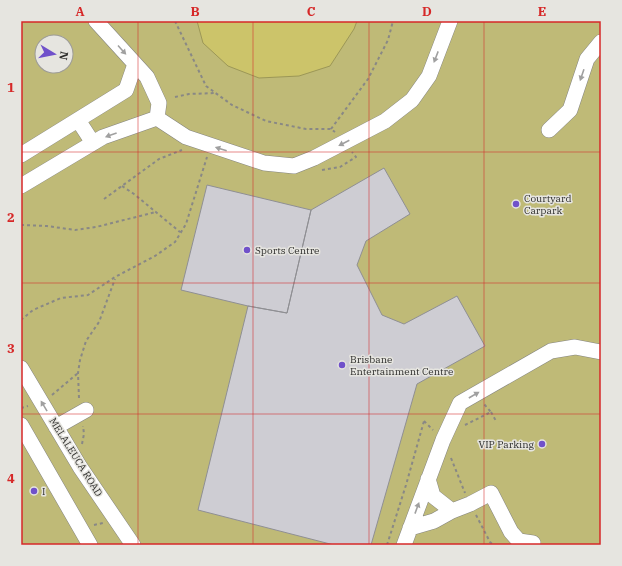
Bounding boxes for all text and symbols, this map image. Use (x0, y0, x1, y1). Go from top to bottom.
text: A (75, 3, 85, 20)
text: B (190, 3, 200, 20)
text: C (307, 3, 316, 20)
text: D (422, 3, 432, 20)
text: E (538, 3, 546, 20)
north arrow (34, 34, 74, 74)
one-way arrow (117, 45, 126, 54)
text: N (56, 50, 71, 62)
one-way arrow (432, 52, 438, 64)
one-way arrow (579, 69, 585, 81)
text: 1 (7, 79, 15, 96)
one-way arrow (104, 132, 116, 138)
one-way arrow (338, 140, 350, 146)
one-way arrow (215, 146, 227, 152)
place label: Courtyard Carpark (524, 192, 571, 217)
marker: Courtyard Carpark (511, 199, 521, 209)
text: 2 (7, 209, 15, 226)
place label: Sports Centre (255, 244, 319, 257)
marker: Sports Centre (242, 245, 252, 255)
text: 3 (7, 340, 15, 357)
place label: Brisbane Entertainment Centre (350, 353, 453, 378)
marker: Brisbane Entertainment Centre (337, 360, 347, 370)
one-way arrow (469, 392, 480, 399)
one-way arrow (40, 400, 47, 412)
street label: MELALEUCA ROAD (46, 415, 106, 499)
place label: VIP Parking (479, 438, 535, 451)
marker: VIP Parking (537, 439, 547, 449)
text: 4 (7, 470, 15, 487)
place label: I (42, 485, 45, 498)
marker: I (29, 486, 39, 496)
one-way arrow (415, 502, 421, 514)

